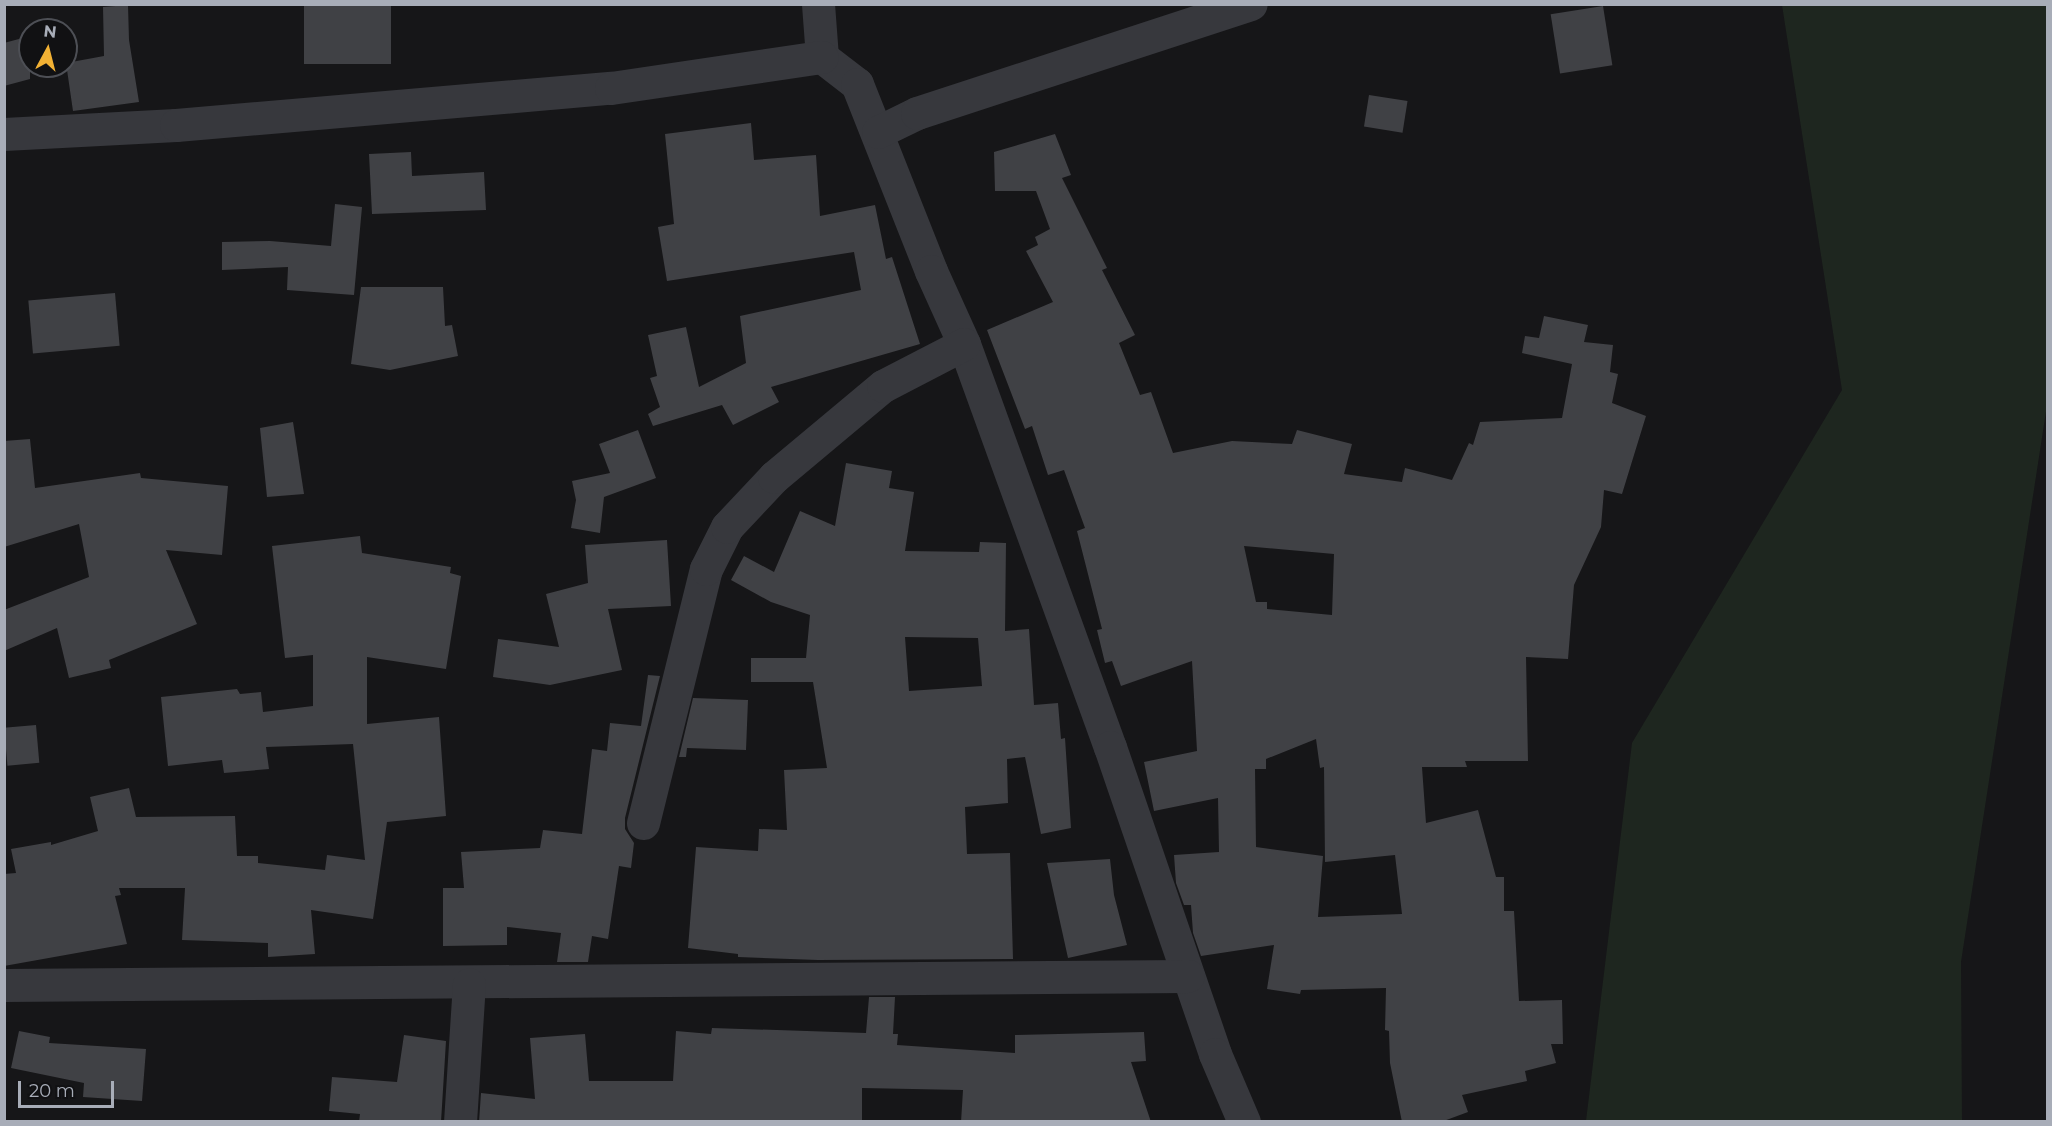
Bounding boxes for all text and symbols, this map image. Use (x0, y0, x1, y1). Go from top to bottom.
north arrow (18, 18, 78, 78)
text: N (42, 21, 58, 42)
scale bar (21, 1069, 117, 1107)
text: 20 m (29, 1080, 75, 1102)

